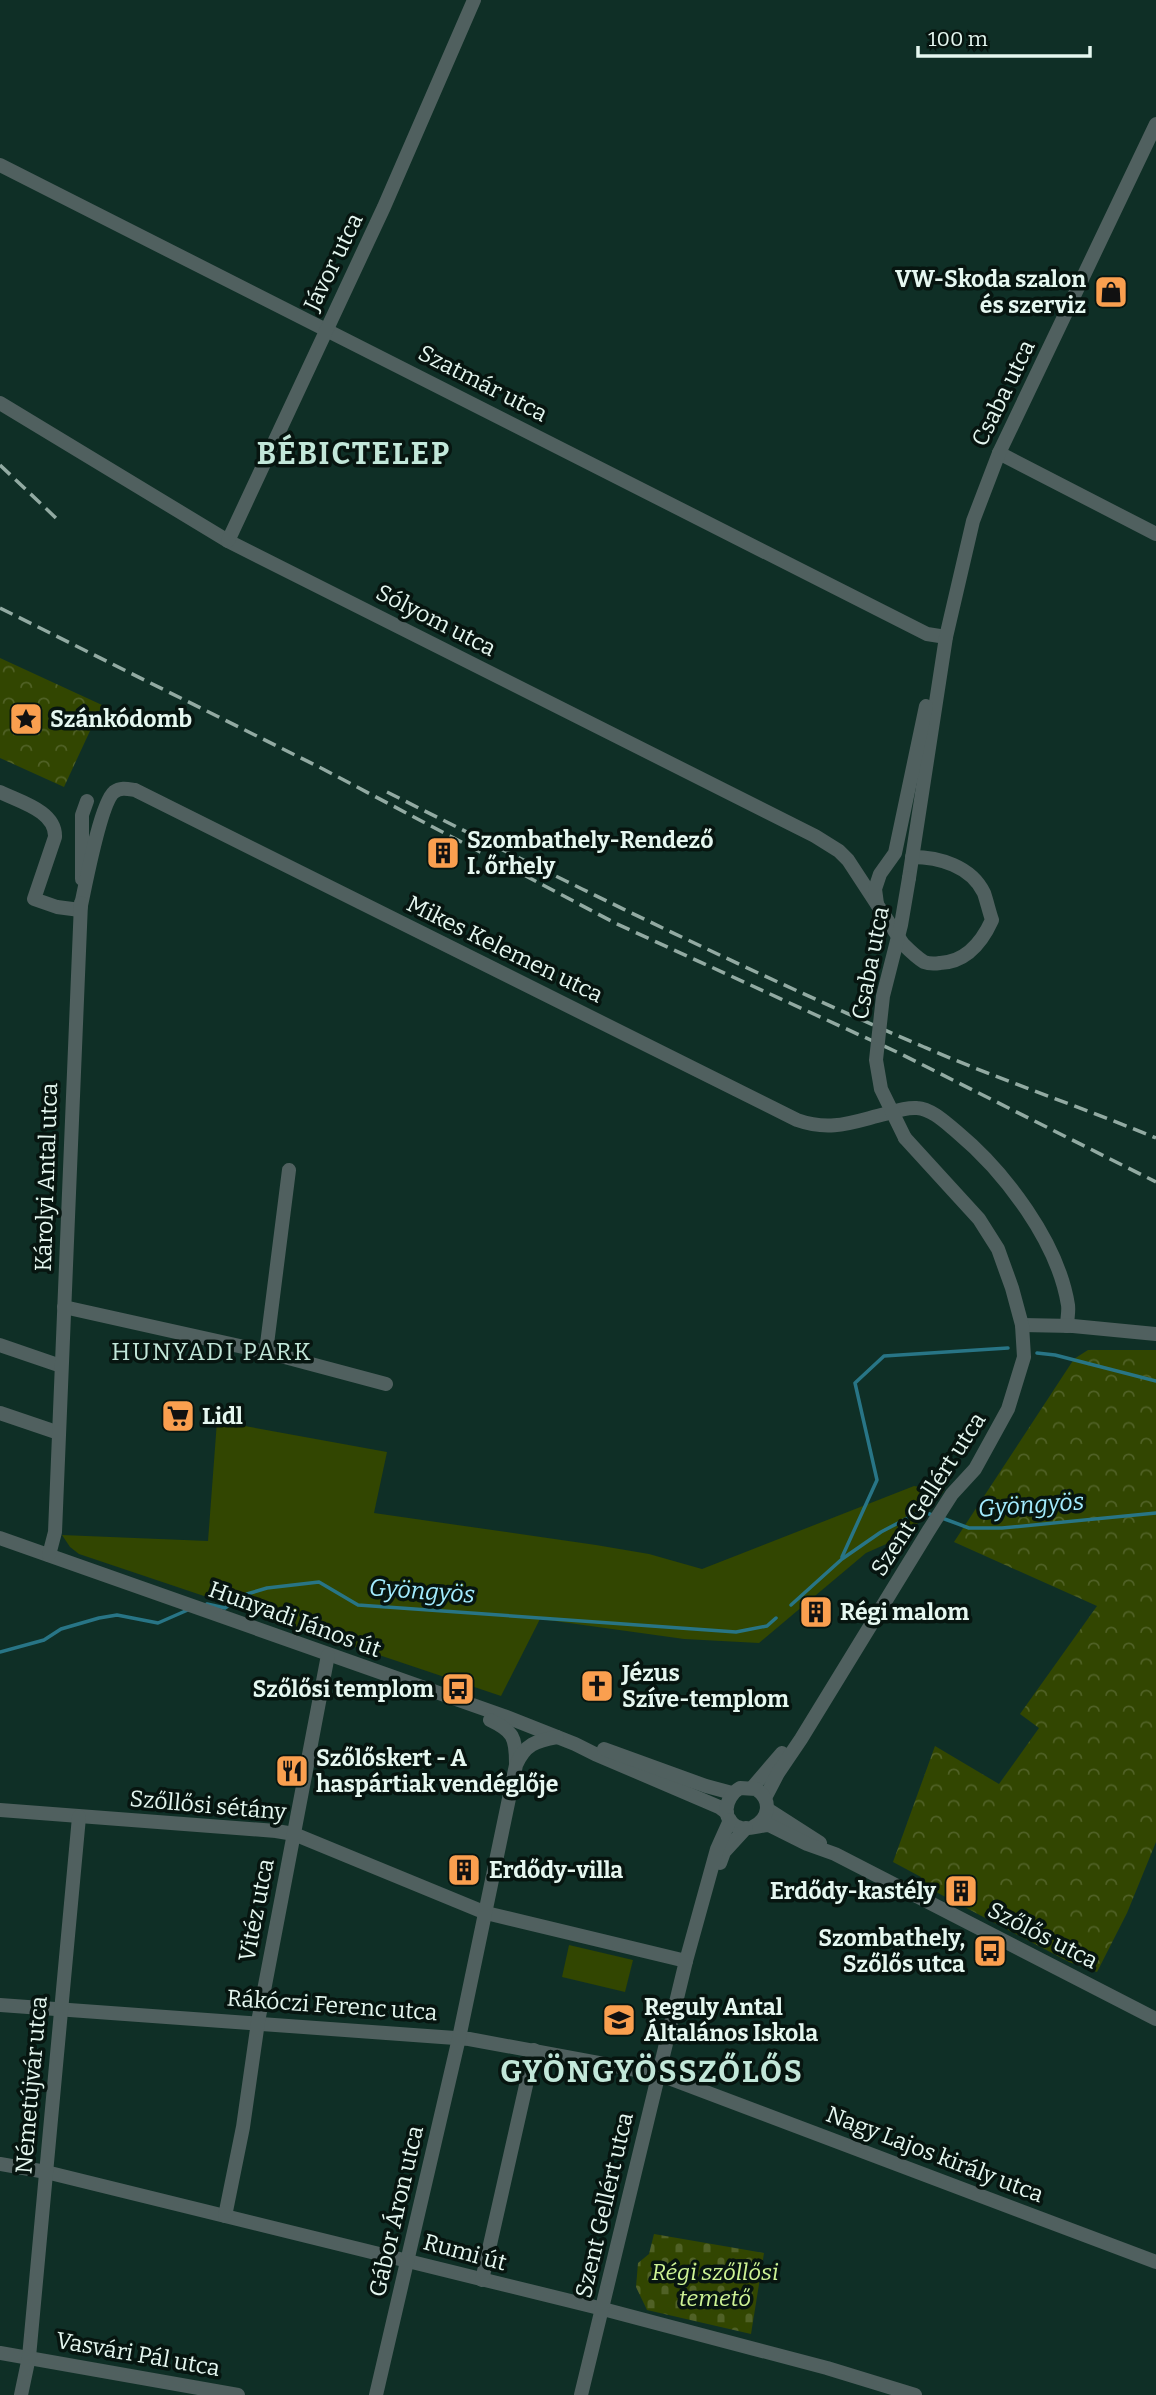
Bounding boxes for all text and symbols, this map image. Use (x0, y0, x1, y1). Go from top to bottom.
scale bar (918, 14, 1090, 58)
text: 100 m (928, 26, 988, 52)
street label: Jávor utca (297, 208, 369, 316)
place label: VW-Skoda szalon és szerviz (895, 265, 1086, 319)
shop icon: VW-Skoda szalon és szerviz (1092, 273, 1130, 311)
street label: Csaba utca (965, 335, 1041, 451)
street label: Szatmár utca (414, 338, 553, 428)
district label: BÉBICTELEP (257, 434, 451, 472)
street label: Sólyom utca (371, 578, 501, 662)
place icon: Szánkódomb (7, 700, 45, 738)
place label: Szánkódomb (50, 705, 192, 733)
place label: Szombathely-Rendező I. őrhely (467, 826, 713, 880)
building icon: Szombathely-Rendező I. őrhely (424, 834, 462, 872)
street label: Mikes Kelemen utca (402, 889, 608, 1009)
street label: Csaba utca (845, 904, 895, 1022)
street label: Károlyi Antal utca (29, 1082, 63, 1272)
district label: HUNYADI PARK (111, 1338, 313, 1366)
supermarket icon: Lidl (159, 1397, 197, 1435)
place label: Lidl (202, 1402, 243, 1430)
street label: Szent Gellért utca (865, 1407, 992, 1581)
water label: Gyöngyös (977, 1487, 1085, 1523)
water label: Gyöngyös (368, 1573, 476, 1609)
street label: Hunyadi János út (205, 1575, 385, 1663)
building icon: Régi malom (797, 1593, 835, 1631)
place label: Régi malom (840, 1598, 969, 1626)
place label: Jézus Szíve-templom (620, 1659, 789, 1713)
church icon: Jézus Szíve-templom (578, 1667, 616, 1705)
bus stop icon: Szőlősi templom (439, 1670, 477, 1708)
place label: Szőlősi templom (253, 1675, 434, 1703)
place label: Szőlőskert - A haspártiak vendéglője (316, 1744, 558, 1798)
restaurant icon: Szőlőskert - A haspártiak vendéglője (273, 1752, 311, 1790)
street label: Szőllősi sétány (128, 1784, 288, 1826)
building icon: Erdődy-villa (445, 1851, 483, 1889)
street label: Vitéz utca (232, 1856, 280, 1964)
place label: Erdődy-villa (489, 1856, 623, 1884)
building icon: Erdődy-kastély (942, 1872, 980, 1910)
place label: Erdődy-kastély (770, 1877, 936, 1905)
street label: Szőlős utca (983, 1895, 1103, 1975)
place label: Szombathely, Szőlős utca (818, 1924, 965, 1978)
bus stop icon: Szombathely, Szőlős utca (971, 1932, 1009, 1970)
street label: Rákóczi Ferenc utca (226, 1984, 439, 2026)
place label: Reguly Antal Általános Iskola (644, 1993, 818, 2047)
street label: Németújvár utca (9, 1994, 53, 2175)
school or university icon: Reguly Antal Általános Iskola (600, 2001, 638, 2039)
district label: GYÖNGYÖSSZŐLŐS (500, 2051, 804, 2090)
street label: Nagy Lajos király utca (822, 2100, 1048, 2209)
street label: Szent Gellért utca (569, 2109, 639, 2301)
street label: Gábor Áron utca (363, 2122, 429, 2299)
street label: Rumi út (420, 2227, 510, 2277)
park label: Régi szőllősi temető (651, 2258, 779, 2312)
street label: Vasvári Pál utca (54, 2326, 223, 2382)

